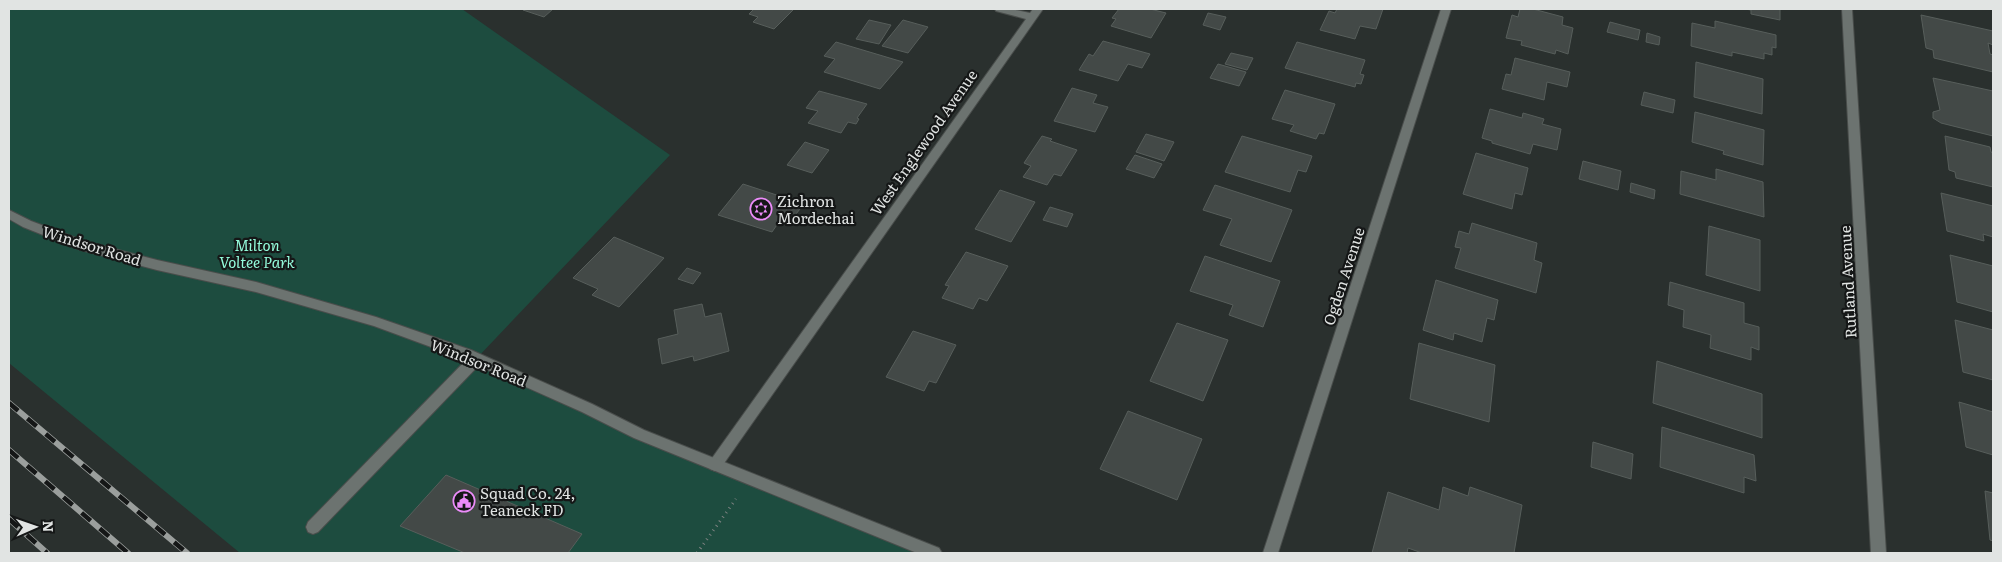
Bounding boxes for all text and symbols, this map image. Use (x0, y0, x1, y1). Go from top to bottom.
street label: West Englewood Avenue (864, 64, 982, 220)
place label: Zichron Mordechai (777, 189, 855, 229)
synagogue icon: Zichron Mordechai (749, 197, 773, 221)
street label: Windsor Road (40, 219, 144, 271)
street label: Ogden Avenue (1316, 224, 1370, 328)
street label: Rutland Avenue (1833, 225, 1861, 339)
park label: Milton Voltee Park (219, 233, 296, 273)
street label: Windsor Road (427, 332, 531, 392)
place label: Squad Co. 24, Teaneck FD (480, 481, 575, 521)
public building icon: Squad Co. 24, Teaneck FD (452, 489, 476, 513)
north arrow (10, 502, 60, 552)
text: N (39, 520, 59, 533)

